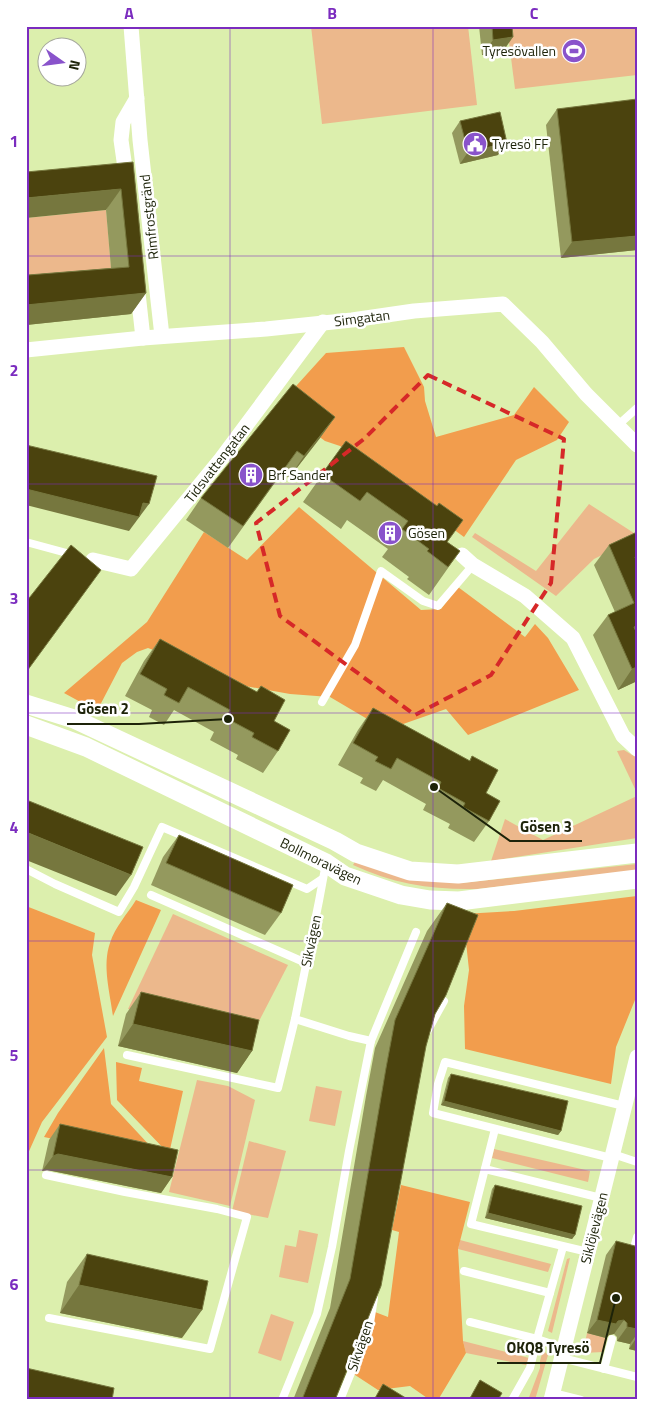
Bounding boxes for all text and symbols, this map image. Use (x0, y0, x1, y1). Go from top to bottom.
text: A (124, 1, 134, 25)
text: B (327, 1, 337, 25)
text: C (530, 1, 539, 25)
north arrow (38, 38, 88, 88)
sports icon: Tyresövallen (561, 38, 587, 64)
place label: Tyresövallen (483, 40, 556, 61)
text: N (64, 58, 86, 73)
text: 1 (10, 129, 18, 153)
public building icon: Tyresö FF (462, 131, 488, 157)
place label: Tyresö FF (492, 133, 549, 154)
street label: Rimfrostgränd (134, 173, 163, 261)
street label: Simgatan (333, 304, 391, 331)
text: 2 (10, 358, 18, 382)
street label: Tidsvattengatan (179, 418, 254, 507)
building icon: Brf Sander (238, 462, 264, 488)
place label: Brf Sander (268, 464, 331, 485)
building icon: Gösen (377, 520, 403, 546)
place label: Gösen (408, 522, 445, 543)
text: 3 (10, 586, 18, 610)
callout: Gösen 2 (67, 694, 139, 724)
text: Gösen 2 (77, 697, 129, 720)
callout: Gösen 3 (510, 811, 582, 841)
text: 4 (10, 815, 19, 839)
text: Gösen 3 (520, 815, 572, 838)
street label: Bollmoravägen (277, 832, 366, 889)
street label: Sikvägen (295, 913, 326, 969)
text: 5 (10, 1043, 19, 1067)
street label: Siklöjevägen (574, 1190, 613, 1266)
text: 6 (10, 1272, 19, 1296)
street label: Sikvägen (341, 1317, 378, 1374)
callout: OKQ8 Tyresö (497, 1333, 600, 1363)
text: OKQ8 Tyresö (507, 1336, 590, 1359)

